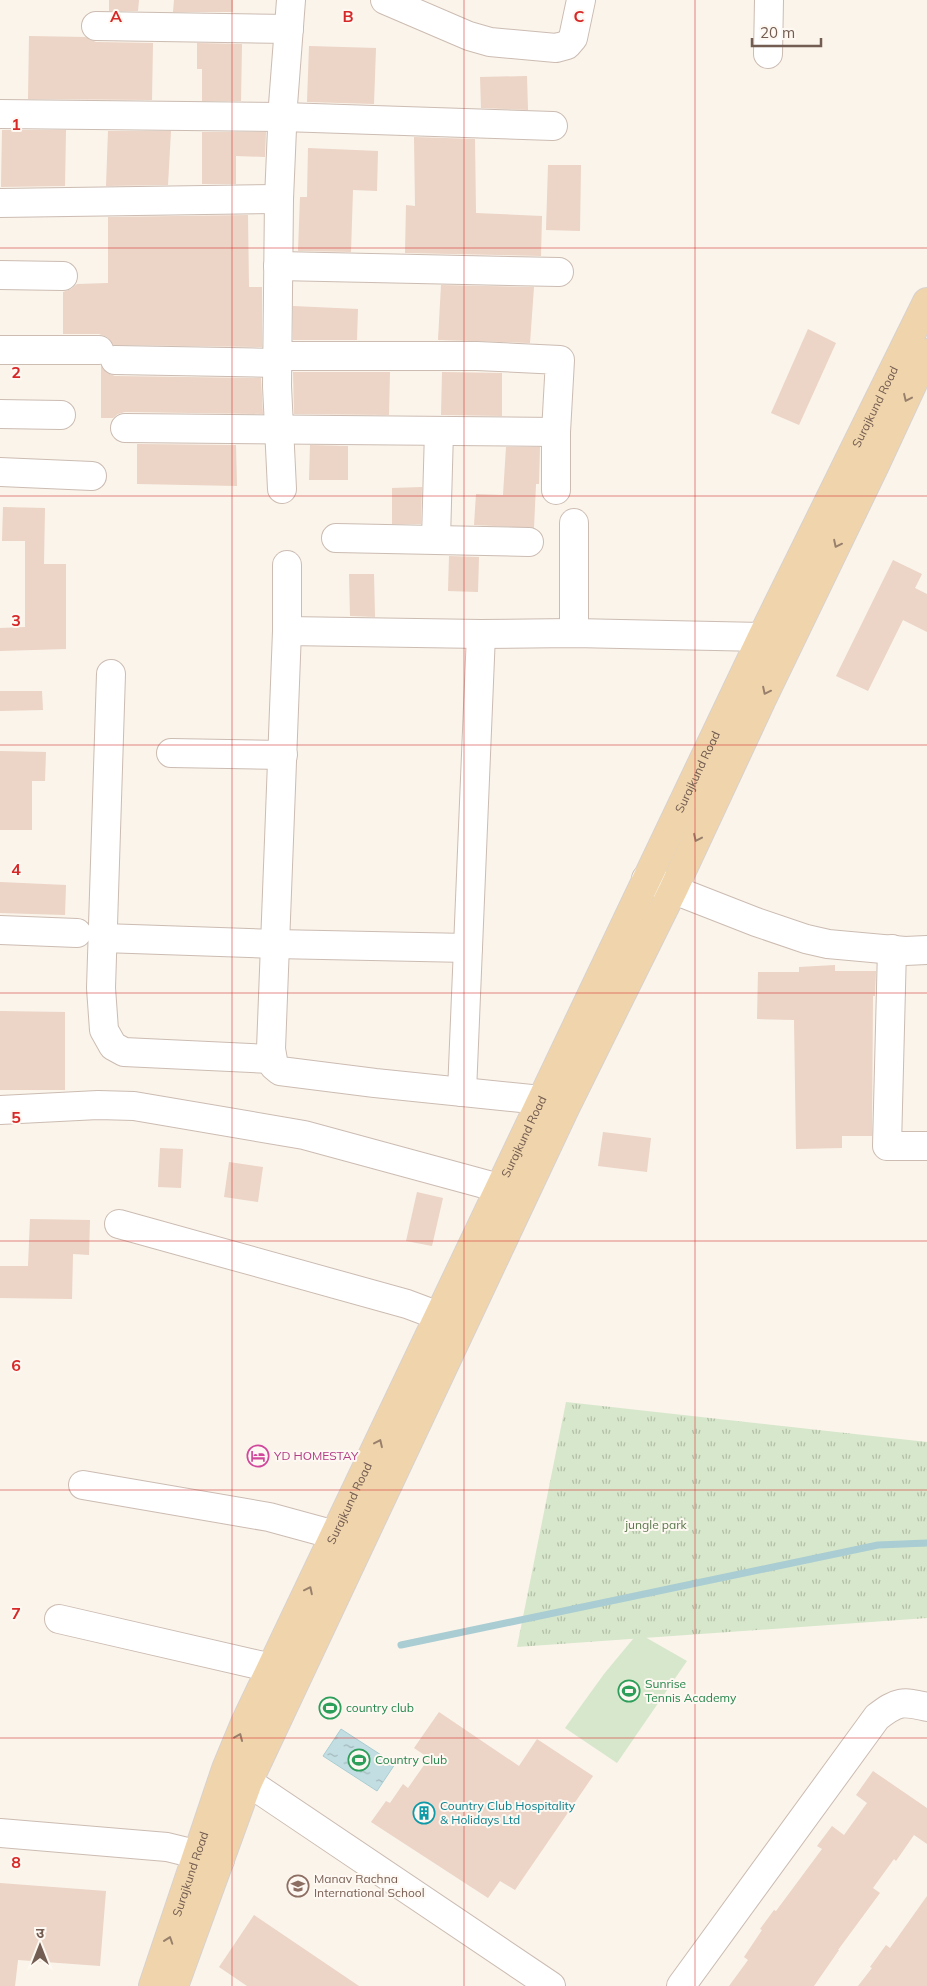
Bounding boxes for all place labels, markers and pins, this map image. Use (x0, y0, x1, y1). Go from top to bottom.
hotel icon: YD HOMESTAY (246, 1444, 270, 1468)
place label: YD HOMESTAY (273, 1448, 359, 1463)
place label: Sunrise Tennis Academy (645, 1676, 737, 1705)
sports icon: Sunrise Tennis Academy (617, 1679, 641, 1703)
sports icon: country club (318, 1696, 342, 1720)
place label: country club (346, 1700, 414, 1715)
sports icon: Country Club (347, 1748, 371, 1772)
place label: Country Club (375, 1752, 447, 1767)
place label: Country Club Hospitality & Holidays Ltd (440, 1798, 576, 1827)
building icon: Country Club Hospitality & Holidays Ltd (412, 1801, 436, 1825)
place label: Manav Rachna International School (314, 1871, 425, 1900)
school or university icon: Manav Rachna International School (286, 1874, 310, 1898)

